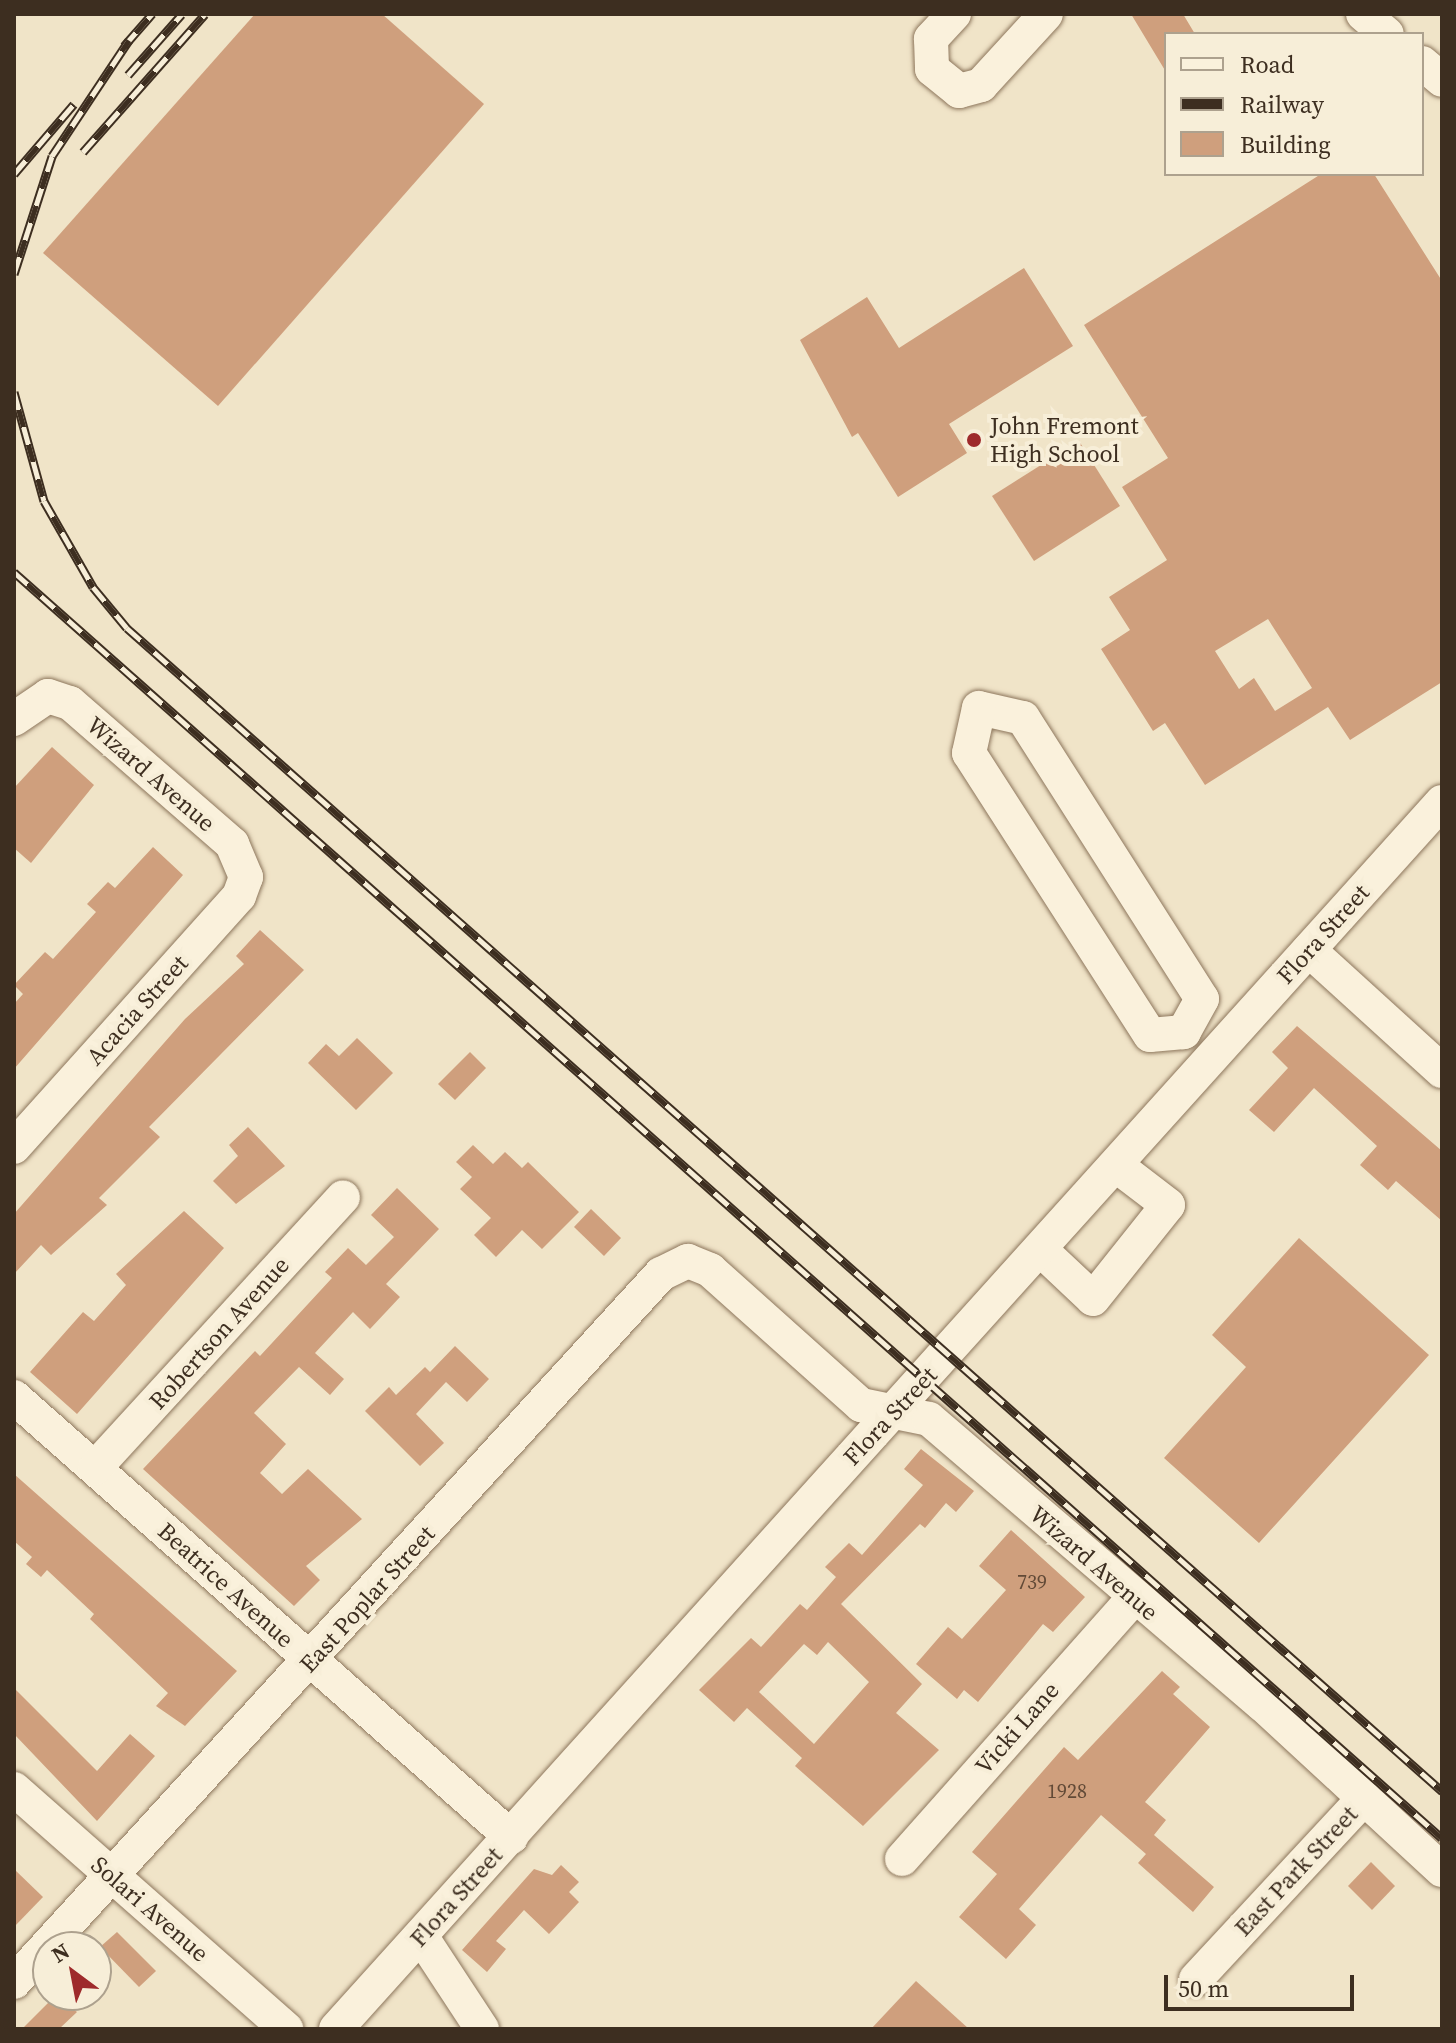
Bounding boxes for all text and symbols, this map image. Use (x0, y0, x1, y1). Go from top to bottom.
legend (1164, 32, 1424, 176)
text: Road (1240, 48, 1294, 81)
text: Railway (1240, 88, 1324, 121)
text: Building (1240, 128, 1331, 161)
place label: John Fremont High School (990, 412, 1139, 468)
marker: John Fremont High School (965, 431, 983, 449)
street label: Wizard Avenue (81, 710, 221, 838)
street label: Flora Street (1271, 878, 1375, 990)
street label: Acacia Street (80, 949, 194, 1071)
street label: Robertson Avenue (143, 1251, 295, 1415)
street label: Flora Street (837, 1361, 943, 1471)
street label: Wizard Avenue (1024, 1499, 1164, 1627)
street label: Beatrice Avenue (152, 1517, 300, 1653)
street label: East Poplar Street (294, 1520, 440, 1678)
house number: 739 (1017, 1570, 1047, 1594)
street label: Vicki Lane (969, 1676, 1065, 1780)
house number: 1928 (1047, 1779, 1087, 1803)
street label: East Park Street (1228, 1800, 1364, 1942)
street label: Flora Street (404, 1841, 508, 1953)
street label: Solari Avenue (85, 1850, 215, 1968)
north arrow (32, 1931, 112, 2011)
text: N (46, 1935, 75, 1969)
scale bar (1168, 1959, 1358, 2009)
text: 50 m (1178, 1972, 1229, 2005)

